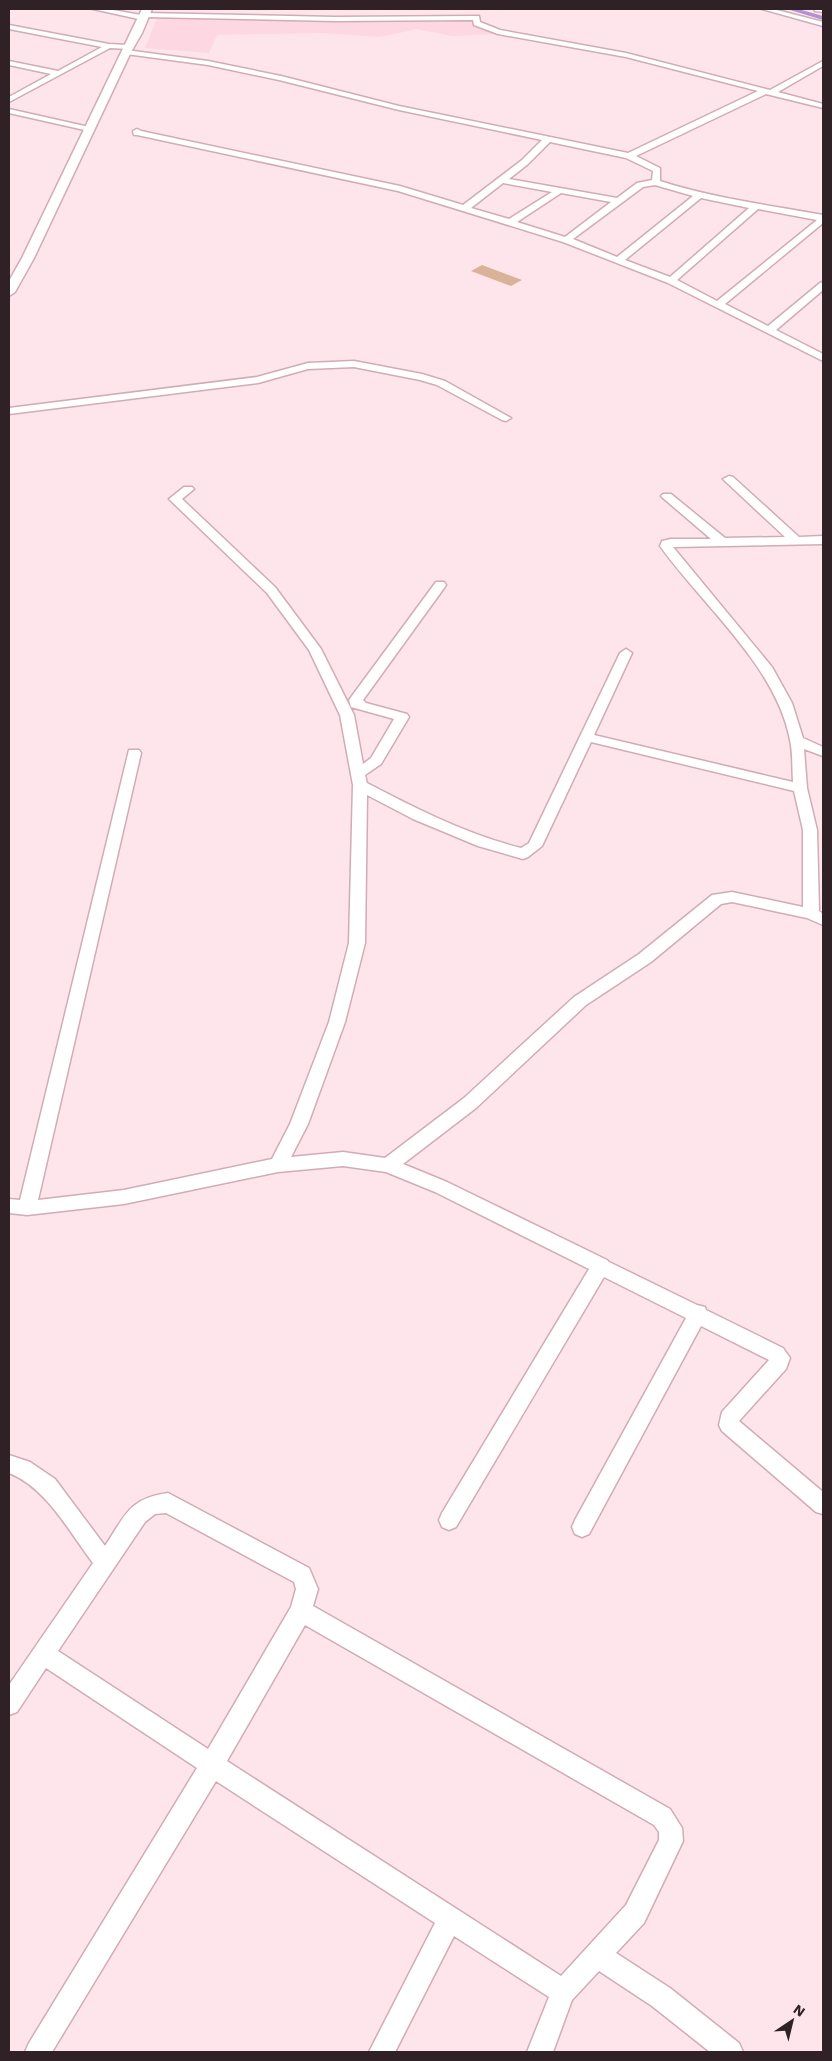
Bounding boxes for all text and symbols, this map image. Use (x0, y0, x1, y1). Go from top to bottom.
north arrow (767, 1996, 817, 2046)
text: N (791, 2001, 808, 2020)

